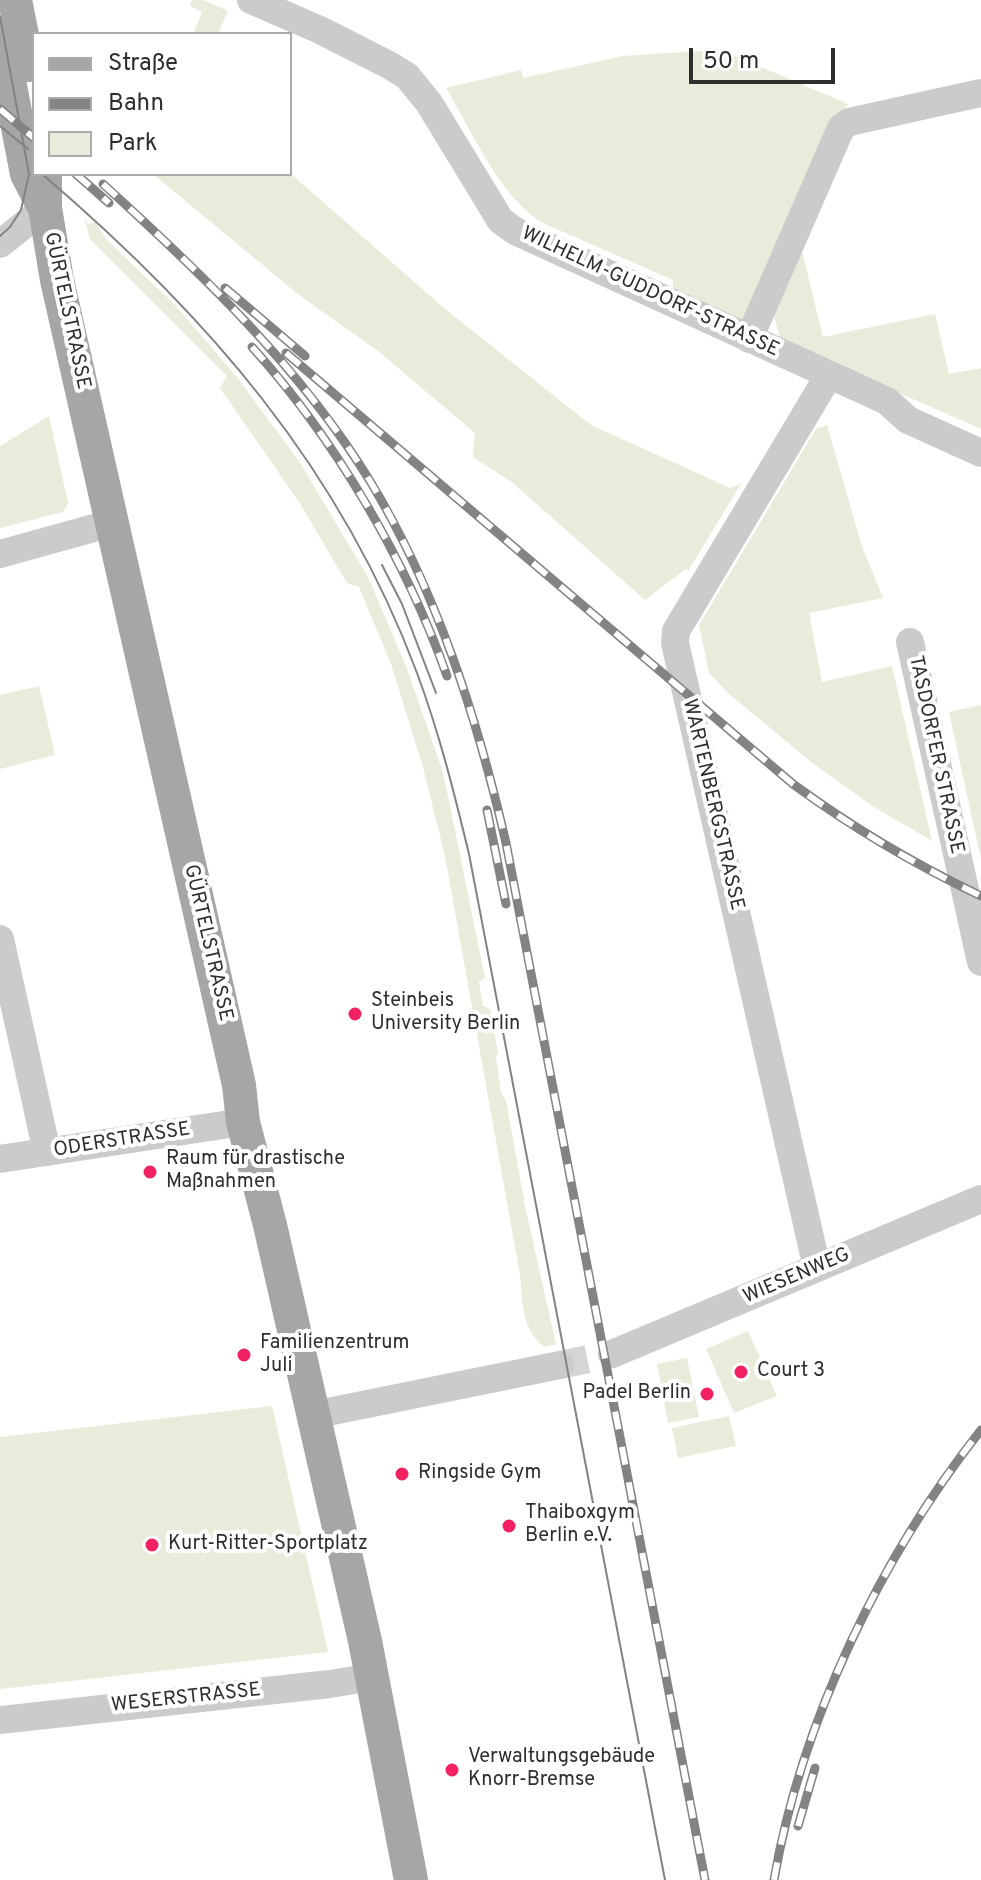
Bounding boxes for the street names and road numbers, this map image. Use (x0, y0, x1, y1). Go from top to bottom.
street label: WILHELM-GUDDORF-STRASSE (517, 223, 783, 363)
street label: GÜRTELSTRASSE (38, 230, 94, 392)
street label: TASDORFER STRASSE (902, 654, 968, 856)
street label: WARTENBERGSTRASSE (676, 697, 748, 913)
street label: GÜRTELSTRASSE (177, 862, 237, 1024)
street label: ODERSTRASSE (52, 1118, 192, 1164)
street label: WIESENWEG (740, 1244, 854, 1310)
street label: WESERSTRASSE (110, 1679, 262, 1719)

